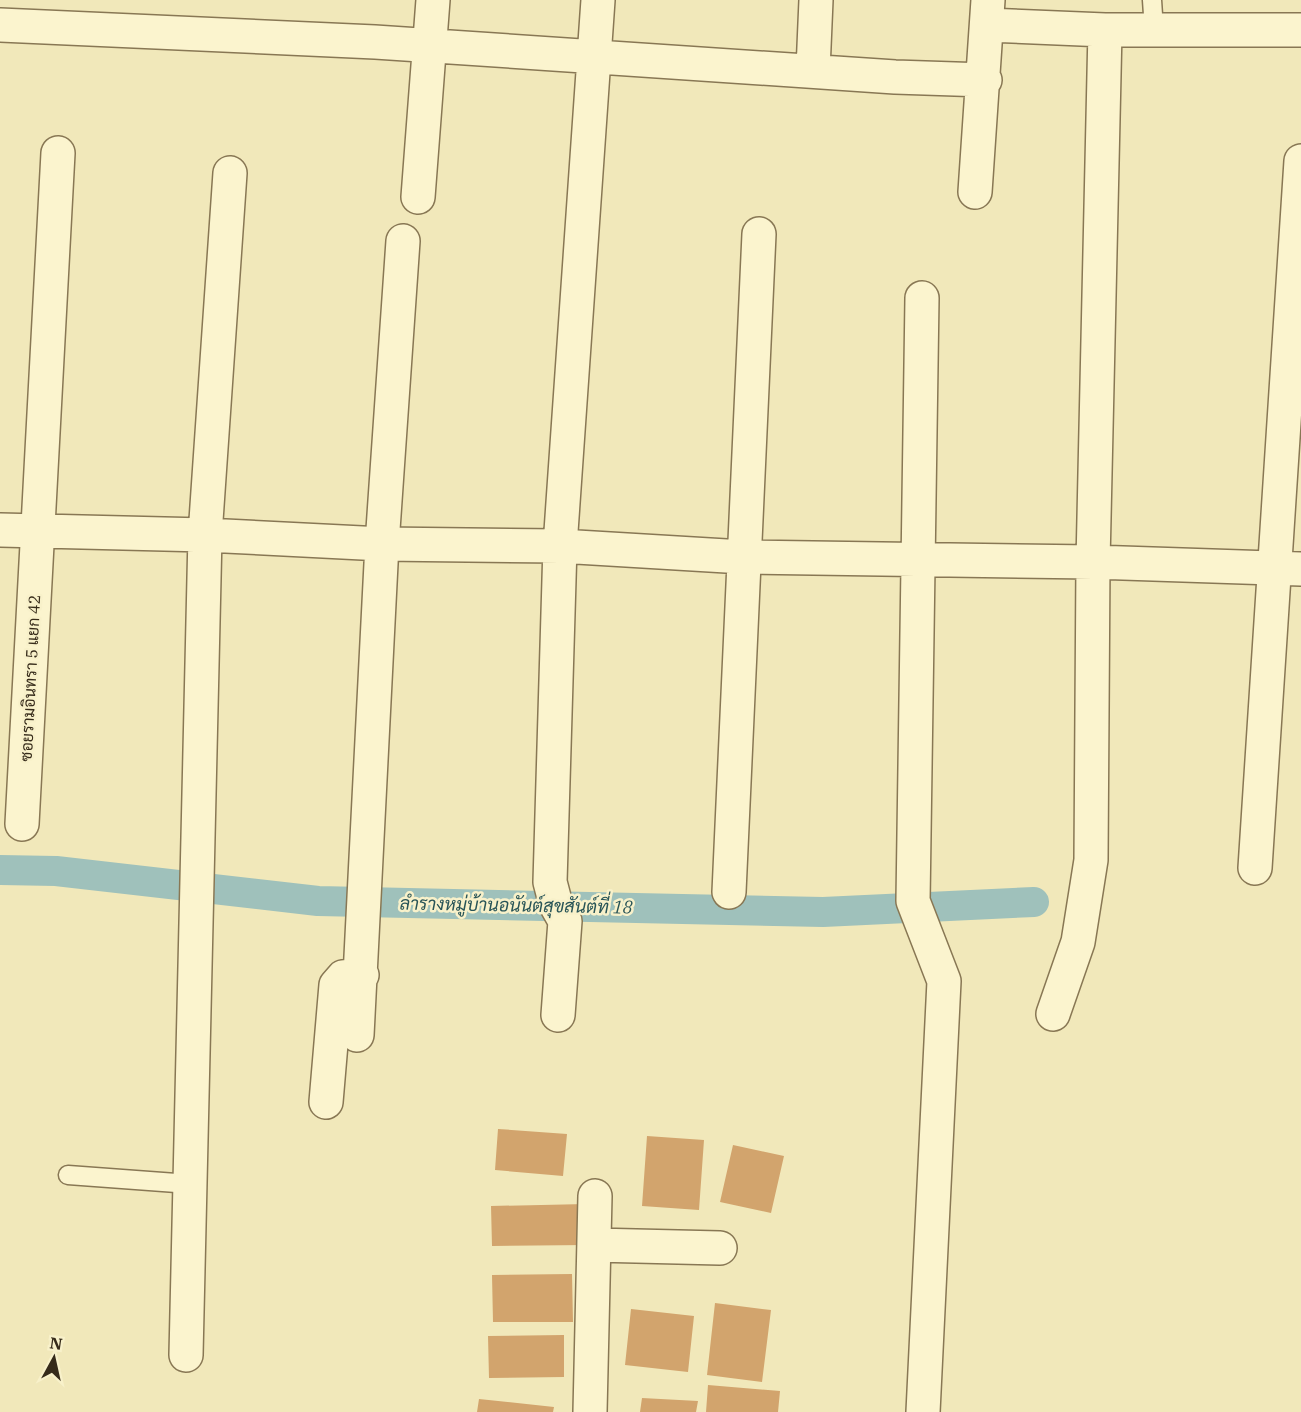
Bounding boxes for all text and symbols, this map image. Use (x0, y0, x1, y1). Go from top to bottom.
street label: ซอยรามอินทรา 5 แยก 42 (16, 594, 44, 762)
water label: ลำรางหมู่บ้านอนันต์สุขสันต์ที่ 18 (399, 887, 633, 921)
north arrow (24, 1328, 84, 1388)
text: N (48, 1332, 64, 1354)

